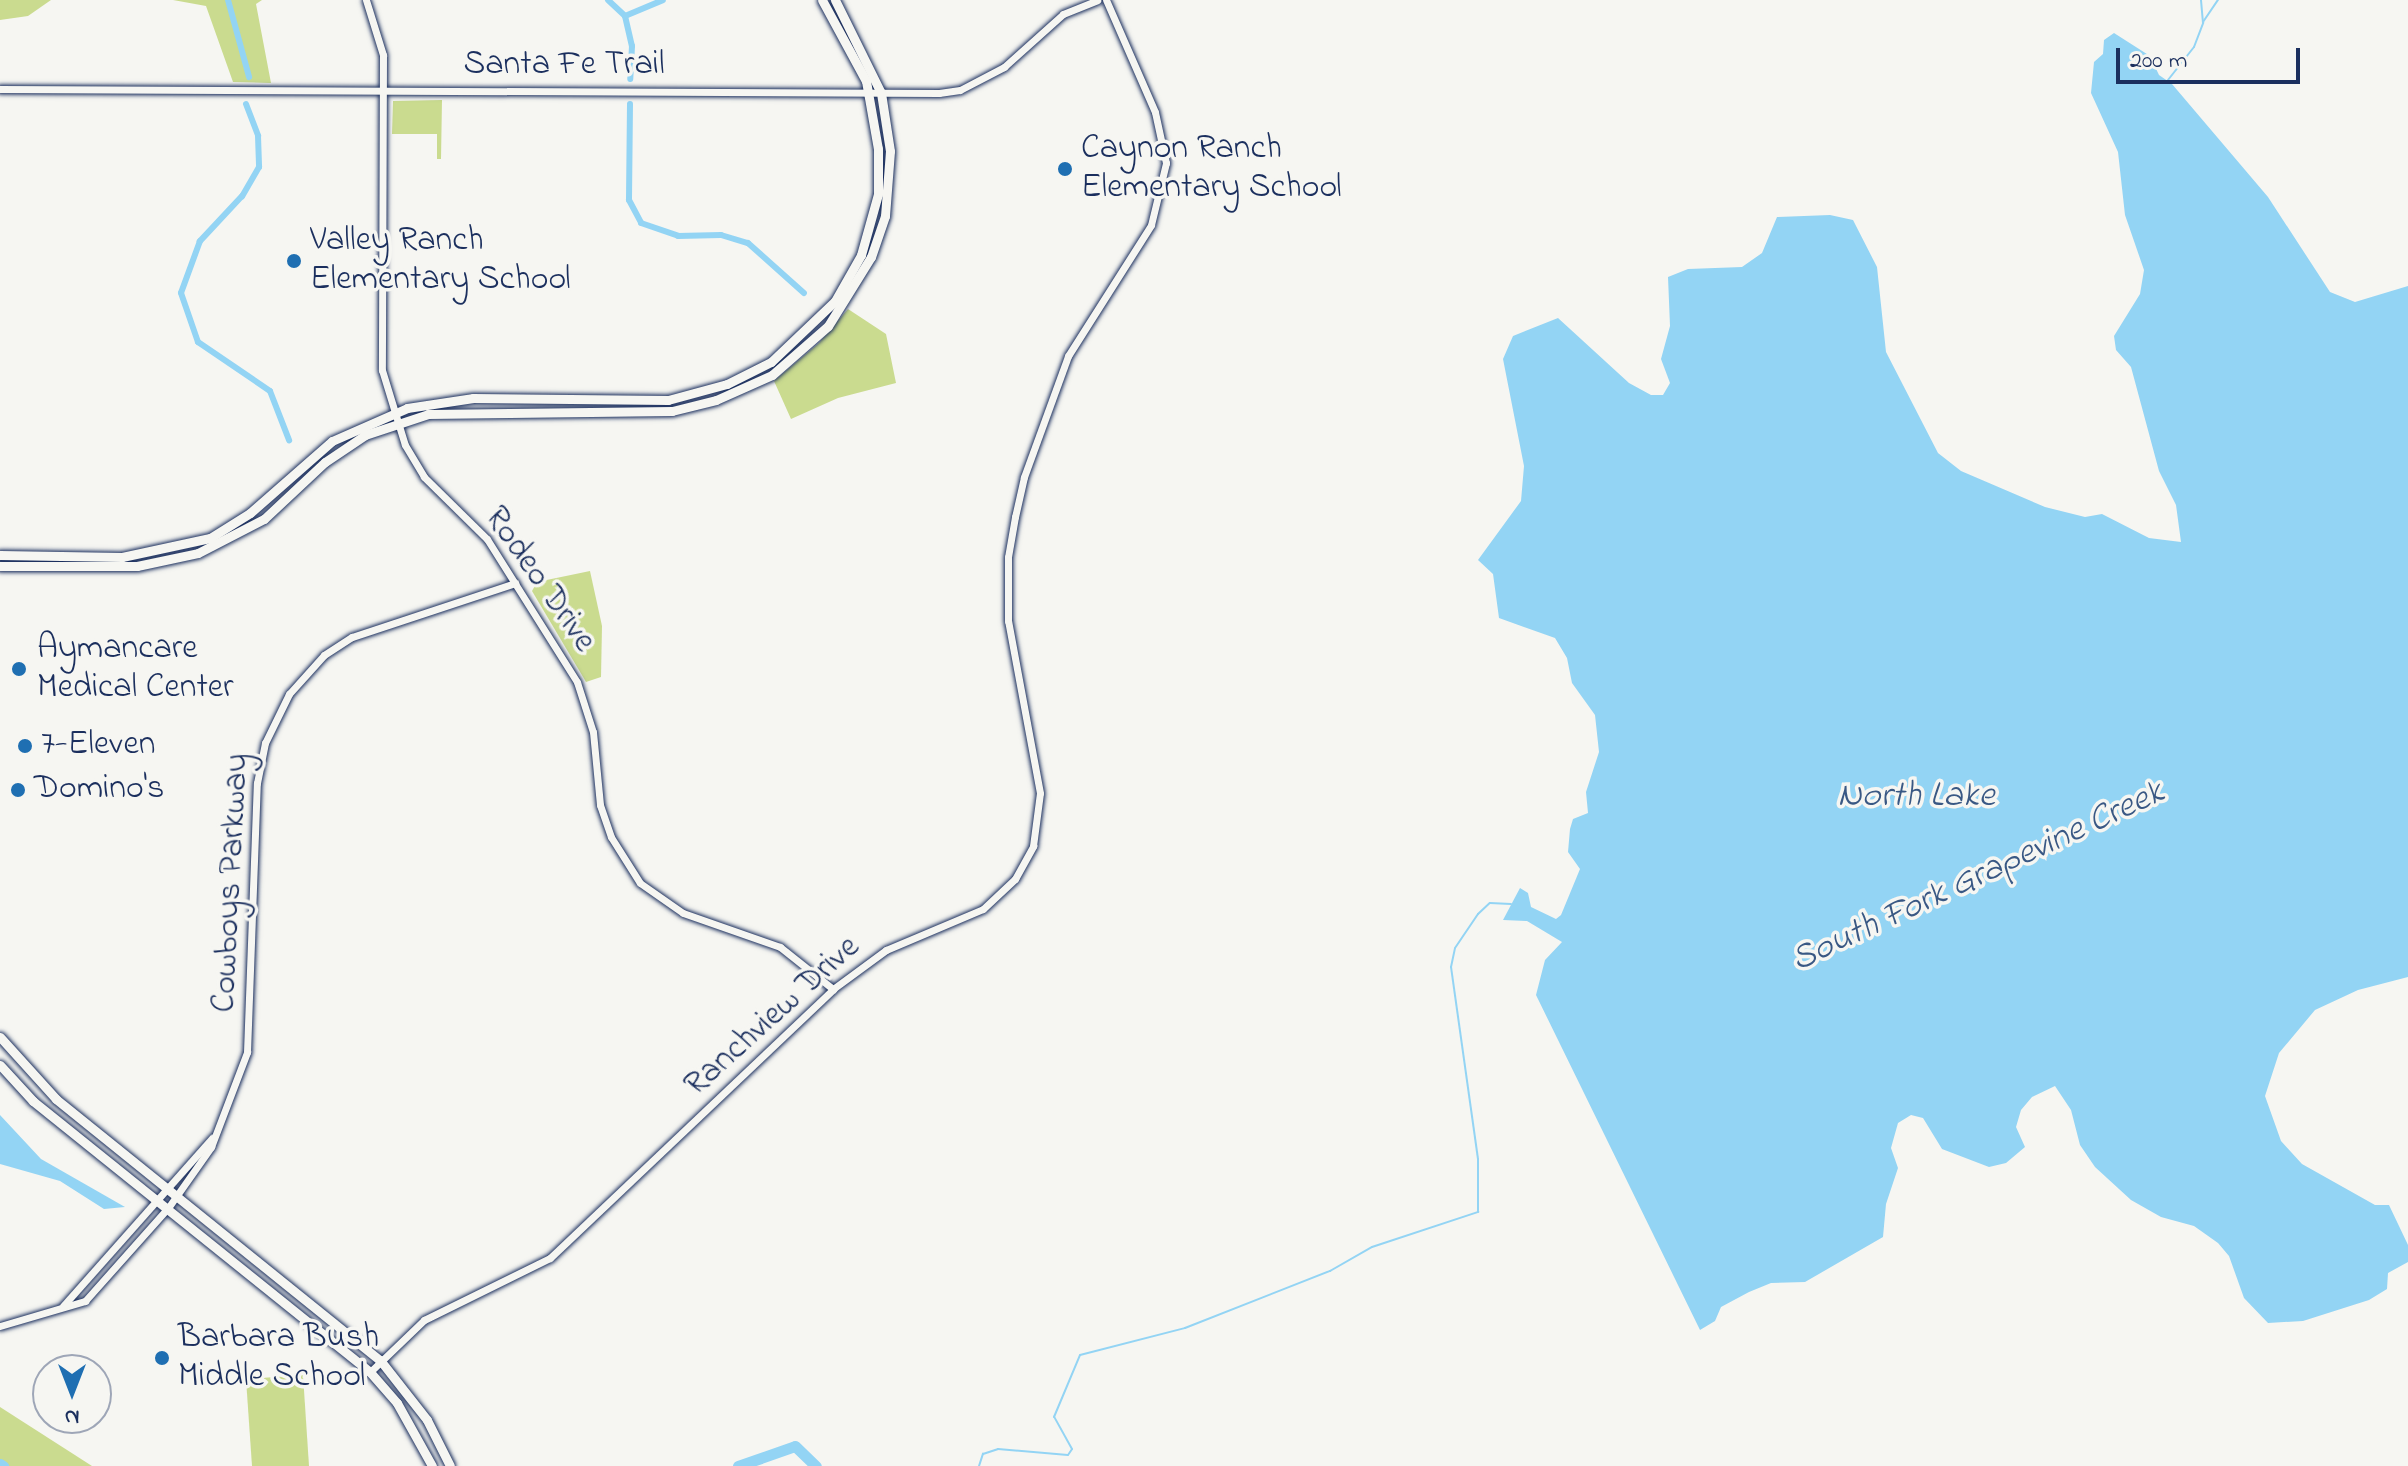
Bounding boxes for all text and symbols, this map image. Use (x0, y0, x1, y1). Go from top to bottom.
scale bar (2120, 32, 2304, 82)
text: 200 m (2130, 44, 2187, 79)
street label: Santa Fe Trail (463, 46, 665, 86)
place label: Caynon Ranch Elementary School (1081, 129, 1342, 208)
marker: Caynon Ranch Elementary School (1056, 160, 1074, 178)
place label: Valley Ranch Elementary School (310, 221, 571, 300)
marker: Valley Ranch Elementary School (285, 252, 303, 270)
street label: Rodeo Drive (474, 499, 604, 661)
place label: Aymancare Medical Center (37, 629, 234, 708)
marker: Aymancare Medical Center (8, 658, 30, 680)
place label: 7-Eleven (41, 726, 155, 766)
marker: 7-Eleven (16, 737, 34, 755)
street label: Cowboys Parkway (205, 752, 259, 1014)
place label: Domino's (34, 770, 164, 810)
water label: South Fork Grapevine Creek (1785, 772, 2171, 982)
water label: North Lake (1837, 775, 1995, 819)
marker: Domino's (9, 781, 27, 799)
street label: Ranchview Drive (677, 928, 869, 1106)
place label: Barbara Bush Middle School (178, 1318, 379, 1398)
marker: Barbara Bush Middle School (153, 1349, 171, 1367)
north arrow (32, 1354, 112, 1434)
text: N (65, 1400, 79, 1432)

